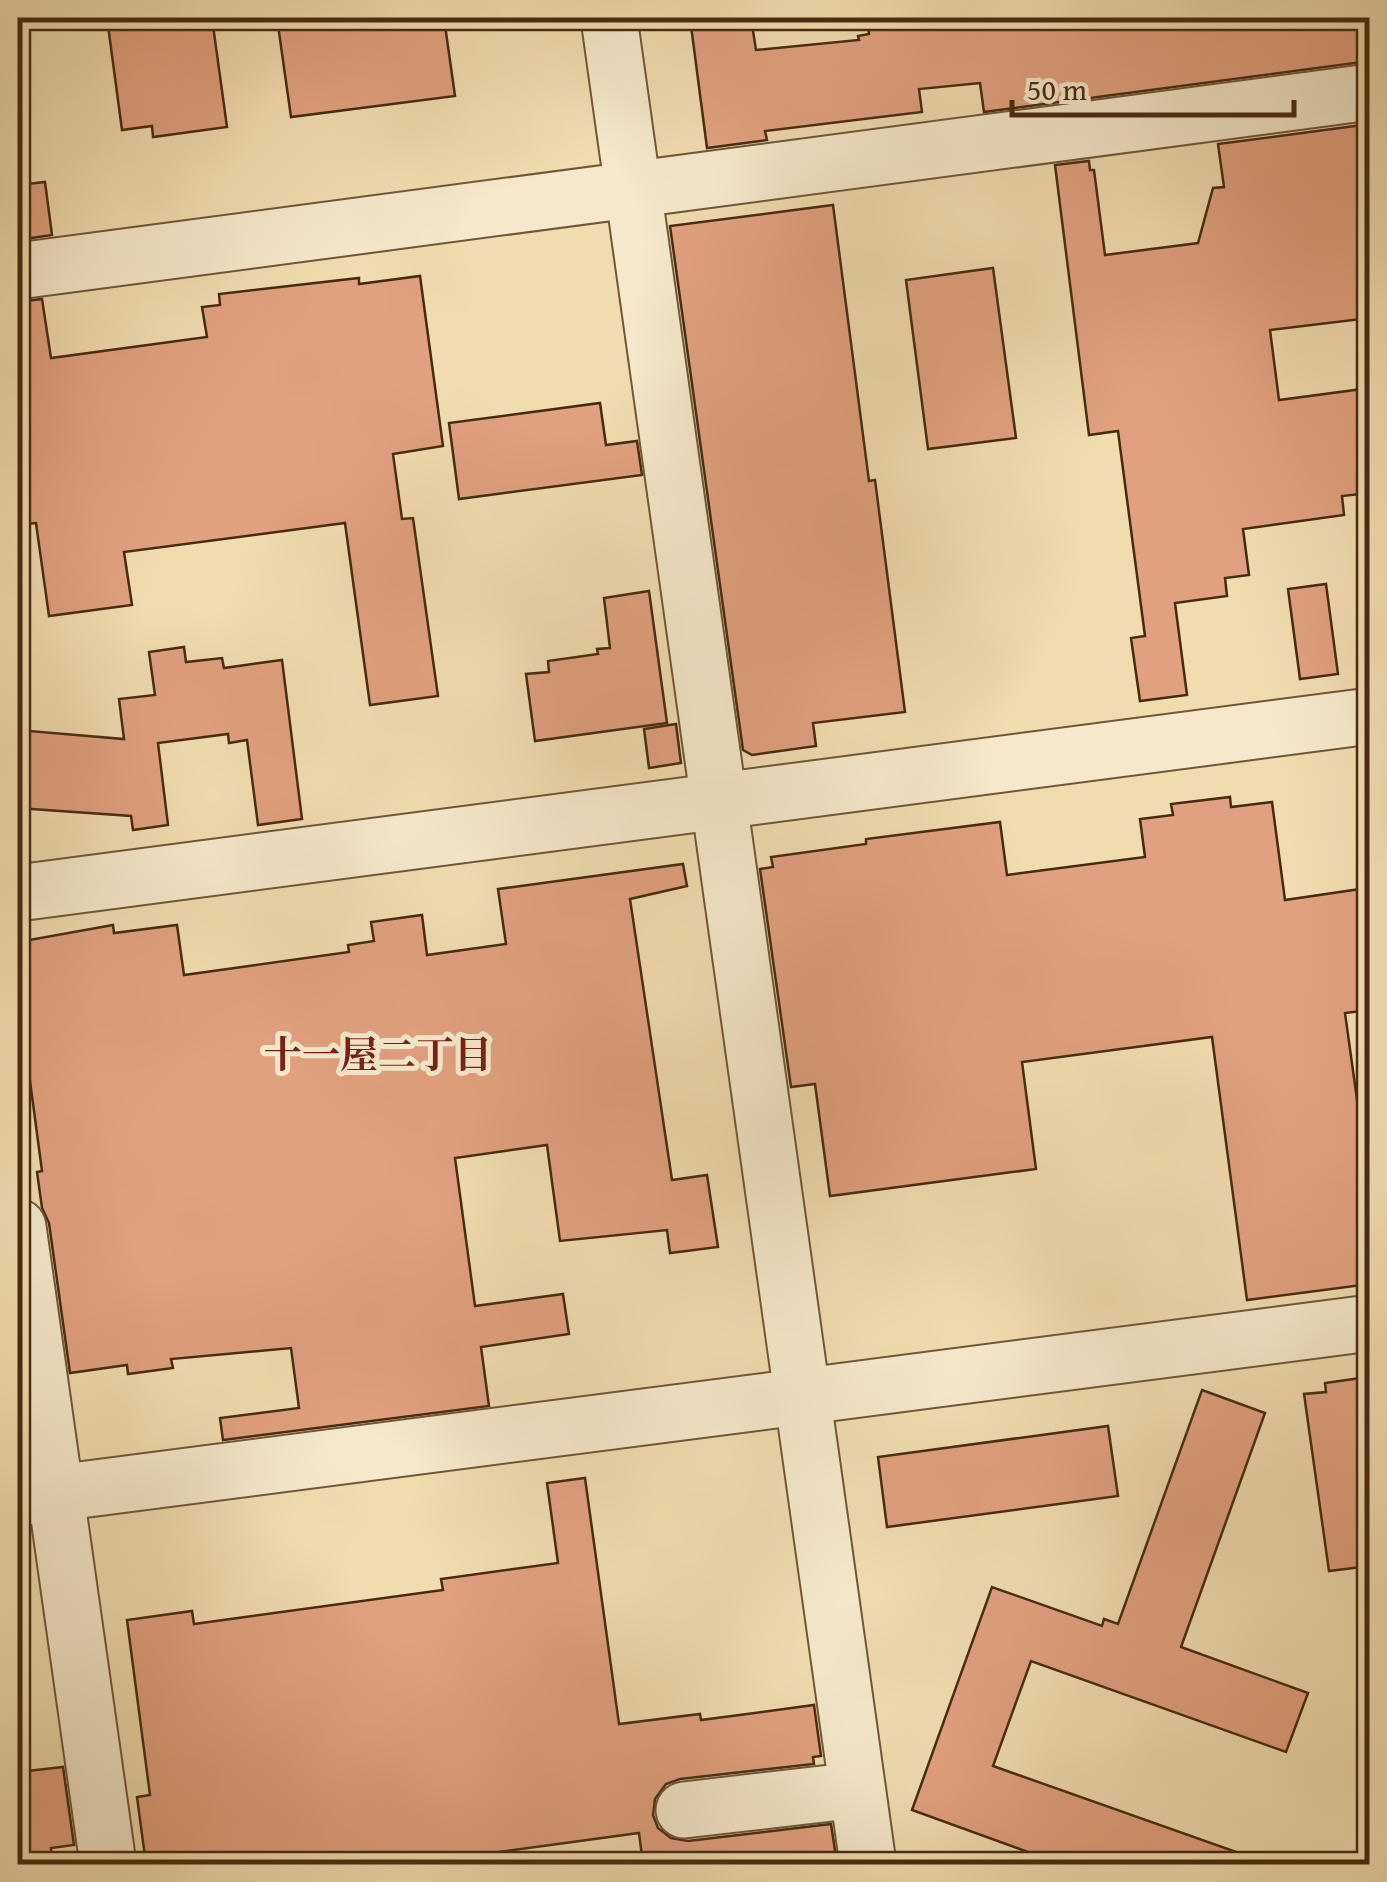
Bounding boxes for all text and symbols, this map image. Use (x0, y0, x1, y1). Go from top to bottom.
scale bar (1012, 55, 1294, 117)
text: 50 m (1027, 67, 1087, 111)
district label: 十一屋二丁目 (264, 1026, 492, 1082)

